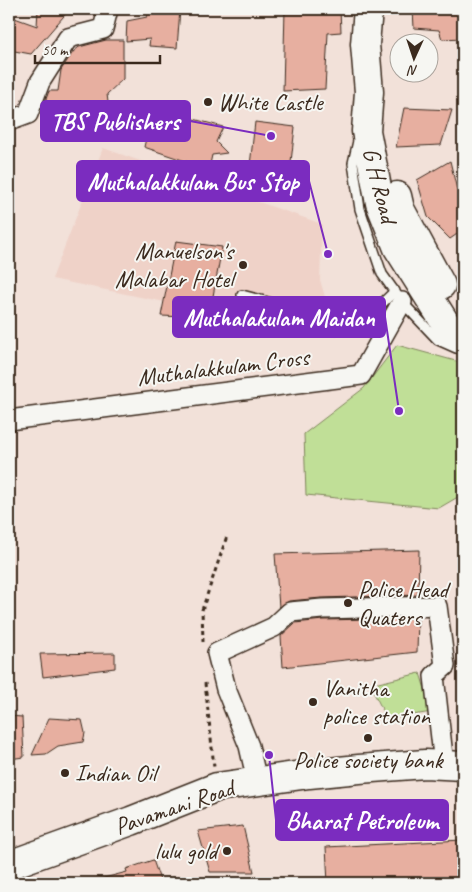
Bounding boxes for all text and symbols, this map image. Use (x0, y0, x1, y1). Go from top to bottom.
scale bar (35, 32, 160, 64)
north arrow (390, 32, 440, 82)
text: 50 m (42, 41, 69, 60)
text: N (406, 62, 418, 79)
place label: White Castle (218, 87, 325, 117)
marker: White Castle (202, 96, 214, 108)
callout: TBS Publishers (41, 101, 190, 141)
text: TBS Publishers (50, 106, 182, 138)
street label: G H Road (356, 144, 405, 229)
callout: Muthalakkulam Bus Stop (77, 161, 309, 201)
text: Muthalakkulam Bus Stop (87, 166, 300, 198)
place label: Manuelson's Malabar Hotel (115, 236, 237, 294)
marker: Manuelson's Malabar Hotel (237, 259, 249, 271)
callout: Muthalakulam Maidan (173, 297, 385, 337)
text: Muthalakulam Maidan (183, 302, 375, 334)
street label: Muthalakkulam Cross (136, 341, 313, 392)
place label: Police Head Quaters (358, 574, 451, 632)
marker: Police Head Quaters (342, 597, 354, 609)
place label: Vanitha police station (323, 673, 431, 731)
marker: Vanitha police station (307, 696, 319, 708)
marker: Police society bank (362, 732, 374, 744)
place label: Police society bank (293, 745, 445, 775)
place label: Indian Oil (75, 758, 160, 788)
marker: Indian Oil (59, 767, 71, 779)
street label: Pavamani Road (111, 772, 241, 841)
callout: Bharat Petroleum (276, 800, 448, 840)
text: Bharat Petroleum (286, 805, 441, 837)
place label: lulu gold (155, 836, 221, 866)
marker: lulu gold (221, 845, 233, 857)

